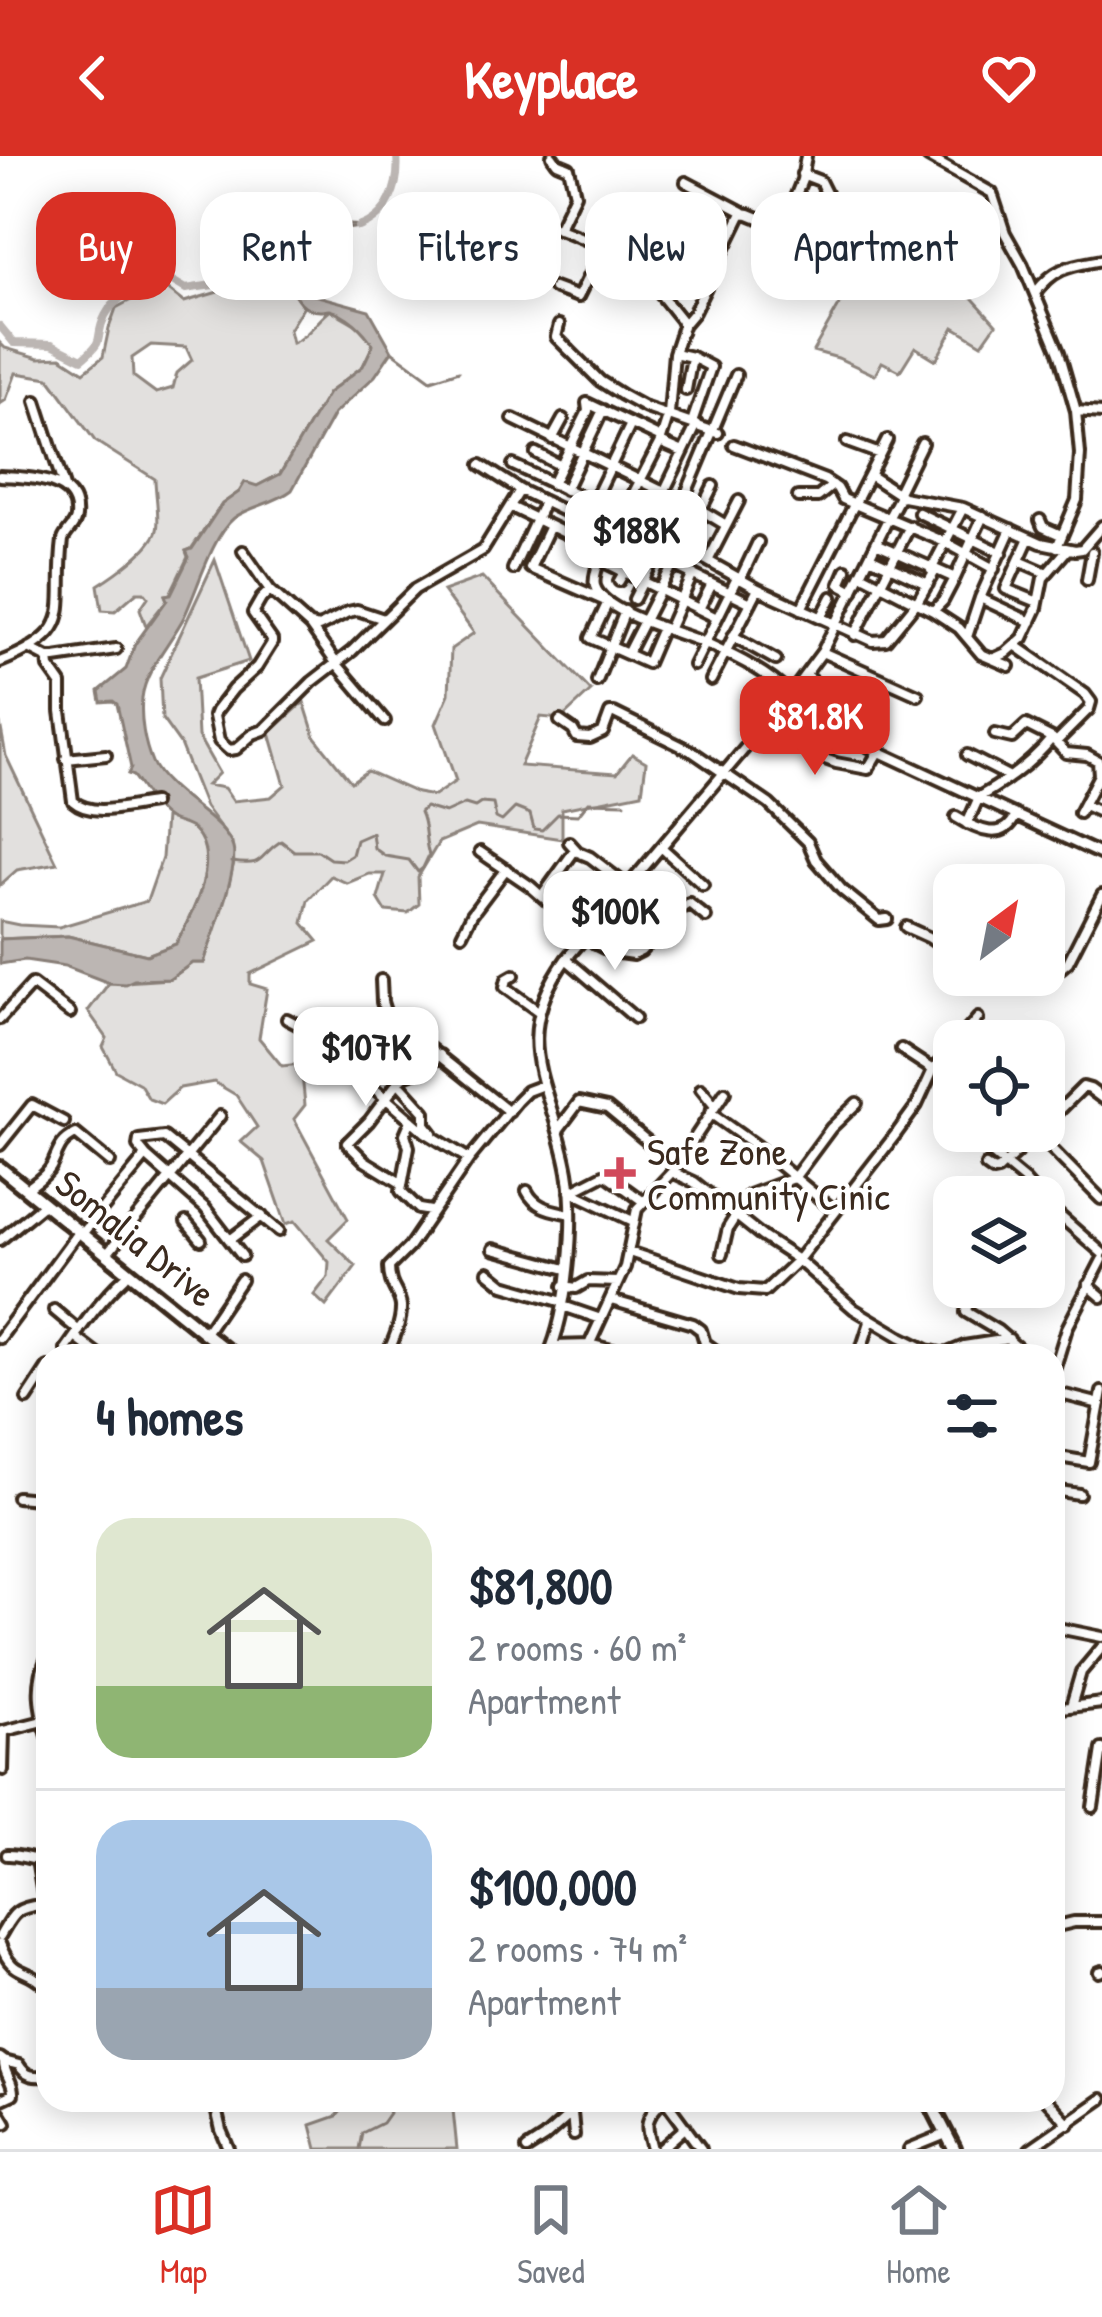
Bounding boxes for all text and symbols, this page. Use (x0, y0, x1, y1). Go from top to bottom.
text: Keyplace (464, 42, 638, 115)
icon: back (60, 45, 126, 111)
icon: heart (976, 45, 1042, 111)
chip: Buy (36, 192, 176, 300)
chip: Rent (200, 192, 353, 300)
chip: Filters (377, 192, 561, 300)
chip: New (585, 192, 727, 300)
chip: Apartment (751, 192, 1000, 300)
pin: $188K (552, 490, 720, 592)
text: $188K (592, 502, 680, 555)
pin: $81.8K (717, 676, 913, 778)
text: $81.8K (767, 688, 863, 741)
north arrow (933, 864, 1065, 996)
map controls (933, 864, 1065, 1308)
pin: $100K (531, 871, 699, 973)
text: $100K (570, 883, 660, 936)
pin: $107K (282, 1007, 450, 1109)
text: $107K (320, 1019, 412, 1072)
button: locate (933, 1020, 1065, 1152)
place label: Safe Zone Community Cinic (647, 1124, 890, 1222)
street label: Somalia Drive (45, 1157, 228, 1319)
marker: Safe Zone Community Cinic (604, 1157, 636, 1189)
button: layers (933, 1176, 1065, 1308)
text: 4 homes (96, 1382, 243, 1451)
icon: filters (939, 1383, 1005, 1449)
text: $81,800 (468, 1551, 613, 1620)
icon: home (192, 1566, 336, 1710)
text: 2 rooms · 60 m² (468, 1620, 686, 1673)
text: Apartment (468, 1673, 621, 1726)
text: $100,000 (468, 1852, 637, 1921)
icon: home (192, 1868, 336, 2012)
text: 2 rooms · 74 m² (468, 1921, 687, 1974)
text: Apartment (468, 1974, 621, 2027)
tab: Map (150, 2177, 216, 2293)
tab: Saved (517, 2177, 585, 2293)
tab: Home (886, 2177, 952, 2293)

